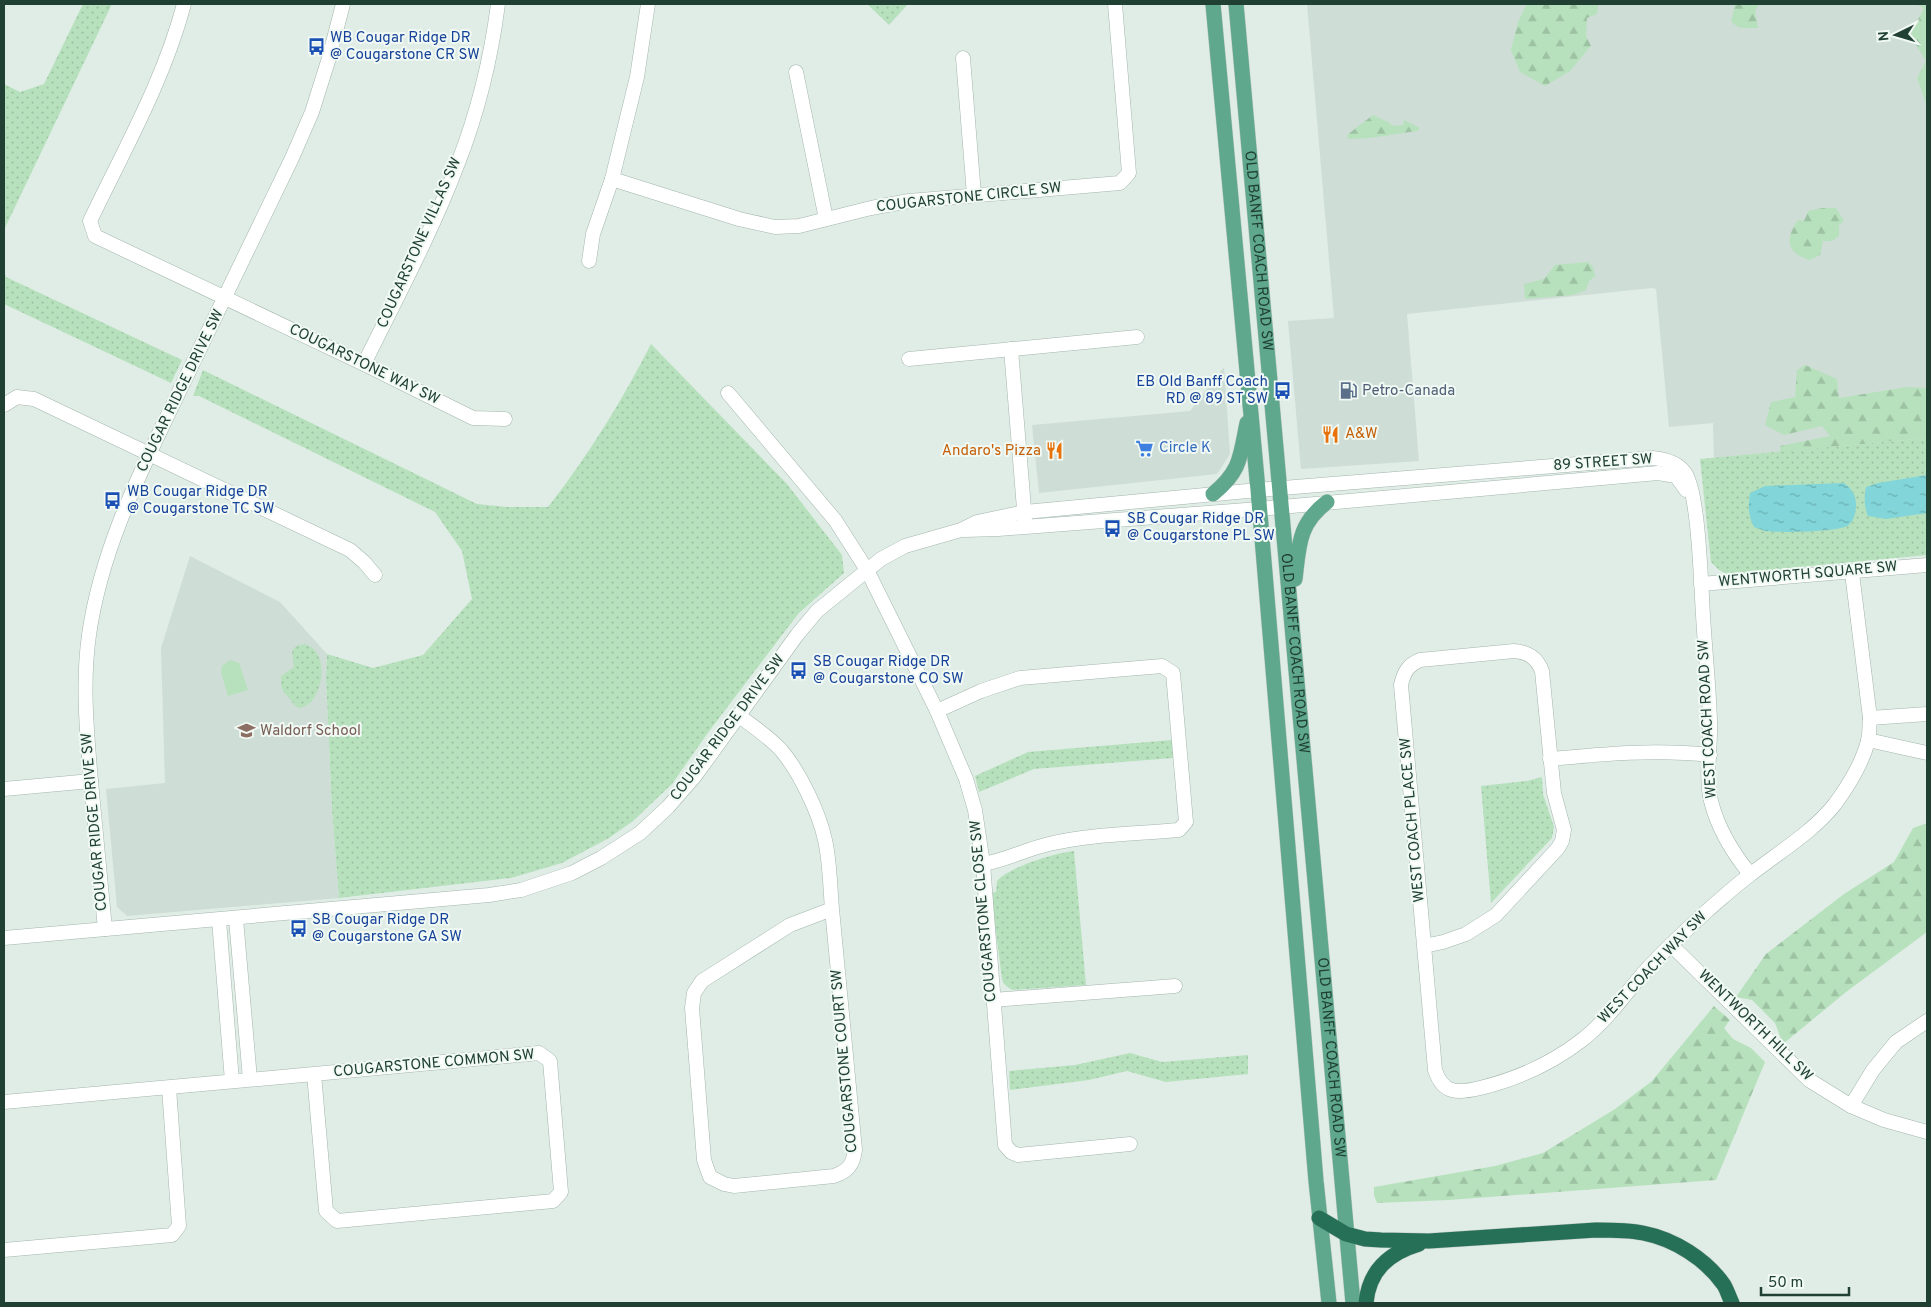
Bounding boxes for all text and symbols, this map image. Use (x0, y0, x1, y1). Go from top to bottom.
north arrow (1871, 10, 1921, 60)
place label: WB Cougar Ridge DR @ Cougarstone CR SW (330, 29, 480, 65)
text: N (1876, 30, 1893, 42)
bus stop icon: WB Cougar Ridge DR @ Cougarstone CR SW (306, 37, 326, 57)
street label: OLD BANFF COACH ROAD SW (1240, 150, 1277, 352)
street label: COUGARSTONE VILLAS SW (374, 155, 466, 331)
street label: COUGARSTONE CIRCLE SW (875, 179, 1063, 217)
street label: COUGAR RIDGE DRIVE SW (133, 306, 229, 476)
street label: COUGARSTONE WAY SW (286, 320, 442, 410)
place label: EB Old Banff Coach RD @ 89 ST SW (1136, 373, 1268, 409)
bus stop icon: EB Old Banff Coach RD @ 89 ST SW (1272, 381, 1292, 401)
fuel station icon: Petro-Canada (1338, 381, 1358, 401)
place label: Petro-Canada (1362, 382, 1455, 401)
restaurant icon: A&W (1321, 424, 1341, 444)
place label: A&W (1345, 425, 1378, 444)
supermarket icon: Circle K (1135, 438, 1155, 458)
place label: Circle K (1159, 439, 1211, 458)
restaurant icon: Andaro's Pizza (1045, 441, 1065, 461)
place label: Andaro's Pizza (942, 442, 1041, 461)
street label: 89 STREET SW (1553, 450, 1653, 476)
place label: WB Cougar Ridge DR @ Cougarstone TC SW (127, 483, 275, 519)
bus stop icon: WB Cougar Ridge DR @ Cougarstone TC SW (103, 491, 123, 511)
place label: SB Cougar Ridge DR @ Cougarstone PL SW (1127, 510, 1275, 546)
bus stop icon: SB Cougar Ridge DR @ Cougarstone PL SW (1103, 518, 1123, 538)
street label: OLD BANFF COACH ROAD SW (1276, 552, 1313, 754)
street label: WENTWORTH SQUARE SW (1718, 558, 1898, 592)
street label: WEST COACH ROAD SW (1694, 639, 1722, 799)
street label: COUGAR RIDGE DRIVE SW (667, 651, 789, 805)
place label: SB Cougar Ridge DR @ Cougarstone CO SW (813, 653, 964, 689)
bus stop icon: SB Cougar Ridge DR @ Cougarstone CO SW (789, 661, 809, 681)
school or university icon: Waldorf School (236, 721, 256, 741)
place label: Waldorf School (260, 722, 361, 741)
street label: COUGAR RIDGE DRIVE SW (78, 732, 112, 912)
street label: WEST COACH PLACE SW (1396, 737, 1430, 903)
street label: COUGARSTONE CLOSE SW (967, 819, 1001, 1003)
street label: WEST COACH WAY SW (1595, 908, 1711, 1028)
place label: SB Cougar Ridge DR @ Cougarstone GA SW (312, 911, 462, 947)
bus stop icon: SB Cougar Ridge DR @ Cougarstone GA SW (288, 919, 308, 939)
street label: OLD BANFF COACH ROAD SW (1312, 957, 1349, 1159)
street label: WENTWORTH HILL SW (1694, 966, 1816, 1086)
street label: COUGARSTONE COURT SW (828, 968, 862, 1154)
street label: COUGARSTONE COMMON SW (333, 1046, 535, 1082)
scale bar (1761, 1264, 1848, 1296)
text: 50 m (1768, 1274, 1803, 1293)

